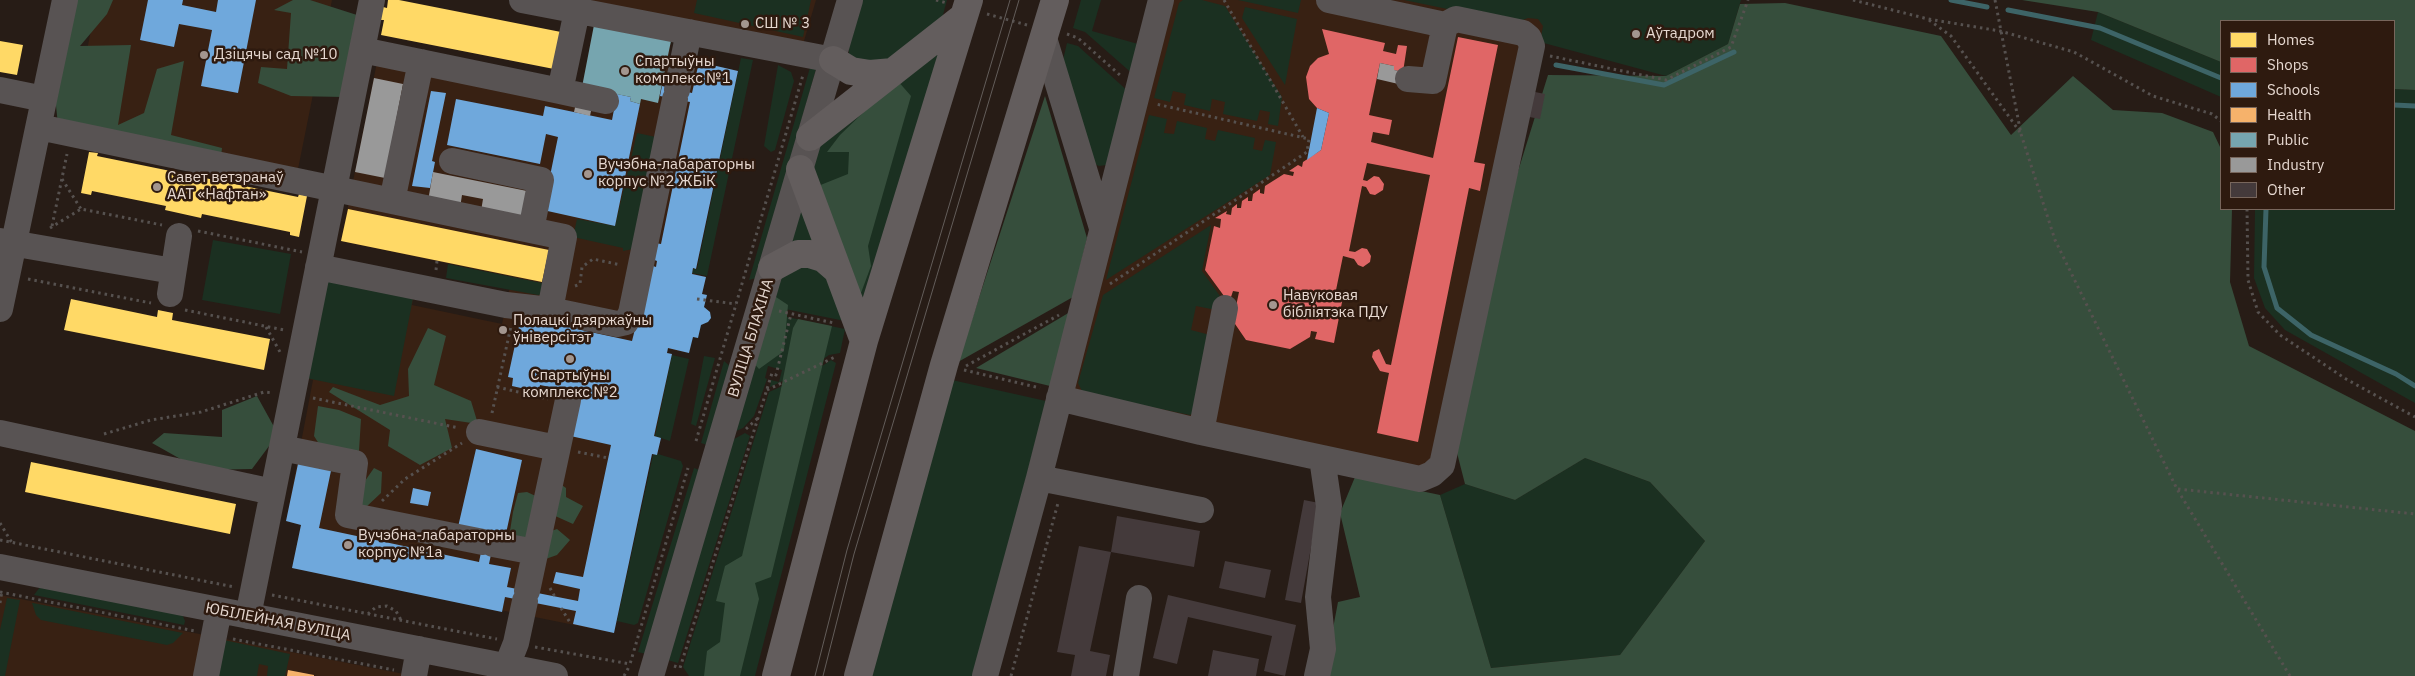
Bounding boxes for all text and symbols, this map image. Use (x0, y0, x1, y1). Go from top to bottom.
place label: СШ № 3 (755, 15, 810, 33)
marker: СШ № 3 (739, 18, 751, 30)
legend (2220, 20, 2395, 210)
place label: Аўтадром (1646, 25, 1715, 43)
marker: Аўтадром (1630, 28, 1642, 40)
text: Homes (2267, 30, 2315, 49)
place label: Дзіцячы сад №10 (214, 46, 337, 64)
marker: Дзіцячы сад №10 (198, 49, 210, 61)
place label: Спартыўны комплекс №1 (635, 53, 731, 88)
text: Shops (2267, 55, 2309, 74)
marker: Спартыўны комплекс №1 (619, 65, 631, 77)
text: Schools (2267, 80, 2320, 99)
text: Health (2267, 105, 2312, 124)
text: Public (2267, 130, 2309, 149)
text: Industry (2267, 155, 2324, 174)
place label: Вучэбна-лабараторны корпус №2 ЖБіК (598, 156, 755, 191)
marker: Вучэбна-лабараторны корпус №2 ЖБіК (582, 168, 594, 180)
place label: Савет ветэранаў ААТ «Нафтан» (167, 169, 283, 204)
text: Other (2267, 180, 2305, 199)
marker: Савет ветэранаў ААТ «Нафтан» (151, 181, 163, 193)
street label: ВУЛІЦА БЛАХІНА (724, 277, 778, 399)
place label: Навуковая бібліятэка ПДУ (1283, 287, 1388, 322)
marker: Навуковая бібліятэка ПДУ (1267, 299, 1279, 311)
place label: Полацкі дзяржаўны ўніверсітэт (513, 312, 652, 347)
marker: Полацкі дзяржаўны ўніверсітэт (497, 324, 509, 336)
marker: Спартыўны комплекс №2 (564, 353, 576, 365)
place label: Спартыўны комплекс №2 (522, 367, 618, 402)
place label: Вучэбна-лабараторны корпус №1а (358, 527, 515, 562)
marker: Вучэбна-лабараторны корпус №1а (342, 539, 354, 551)
street label: ЮБІЛЕЙНАЯ ВУЛІЦА (204, 599, 352, 645)

